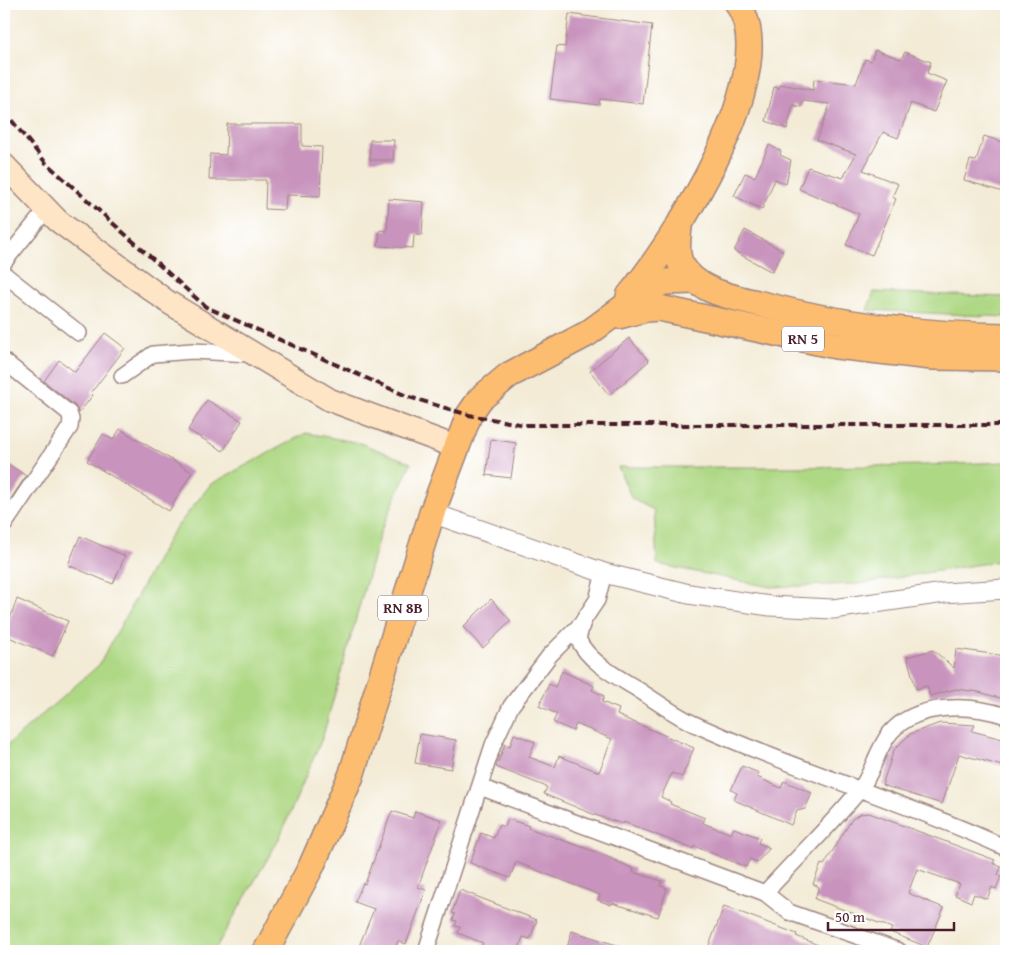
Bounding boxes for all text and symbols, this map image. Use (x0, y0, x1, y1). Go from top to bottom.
road number: RN 5 (782, 326, 824, 352)
road number: RN 8B (378, 596, 428, 620)
scale bar (828, 900, 954, 932)
text: 50 m (835, 906, 866, 927)

